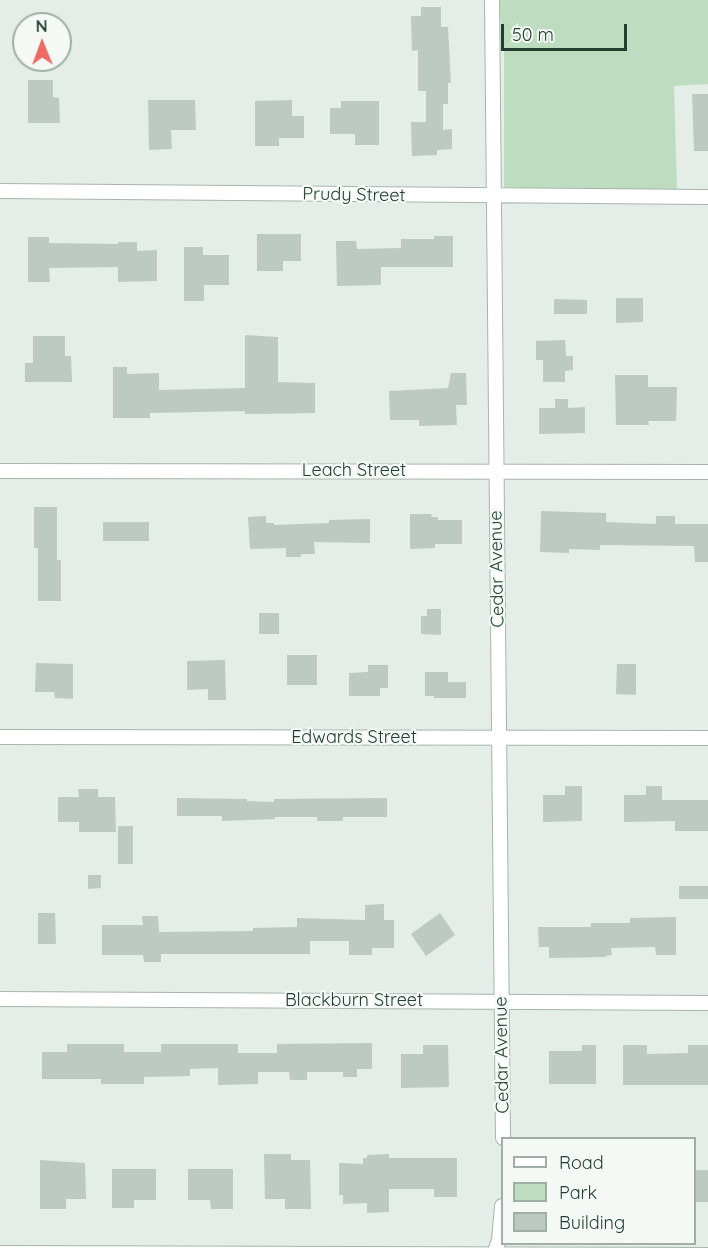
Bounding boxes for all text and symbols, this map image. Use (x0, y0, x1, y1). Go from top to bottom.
north arrow (12, 12, 72, 72)
scale bar (504, 12, 630, 50)
text: N (36, 16, 48, 36)
text: 50 m (512, 23, 554, 46)
street label: Prudy Street (302, 183, 406, 207)
street label: Leach Street (302, 460, 406, 482)
street label: Cedar Avenue (485, 510, 509, 628)
street label: Edwards Street (291, 727, 417, 749)
street label: Blackburn Street (285, 990, 423, 1012)
street label: Cedar Avenue (490, 996, 514, 1114)
legend (501, 1137, 696, 1245)
text: Road (559, 1151, 604, 1174)
text: Park (559, 1181, 597, 1204)
text: Building (559, 1211, 625, 1234)

